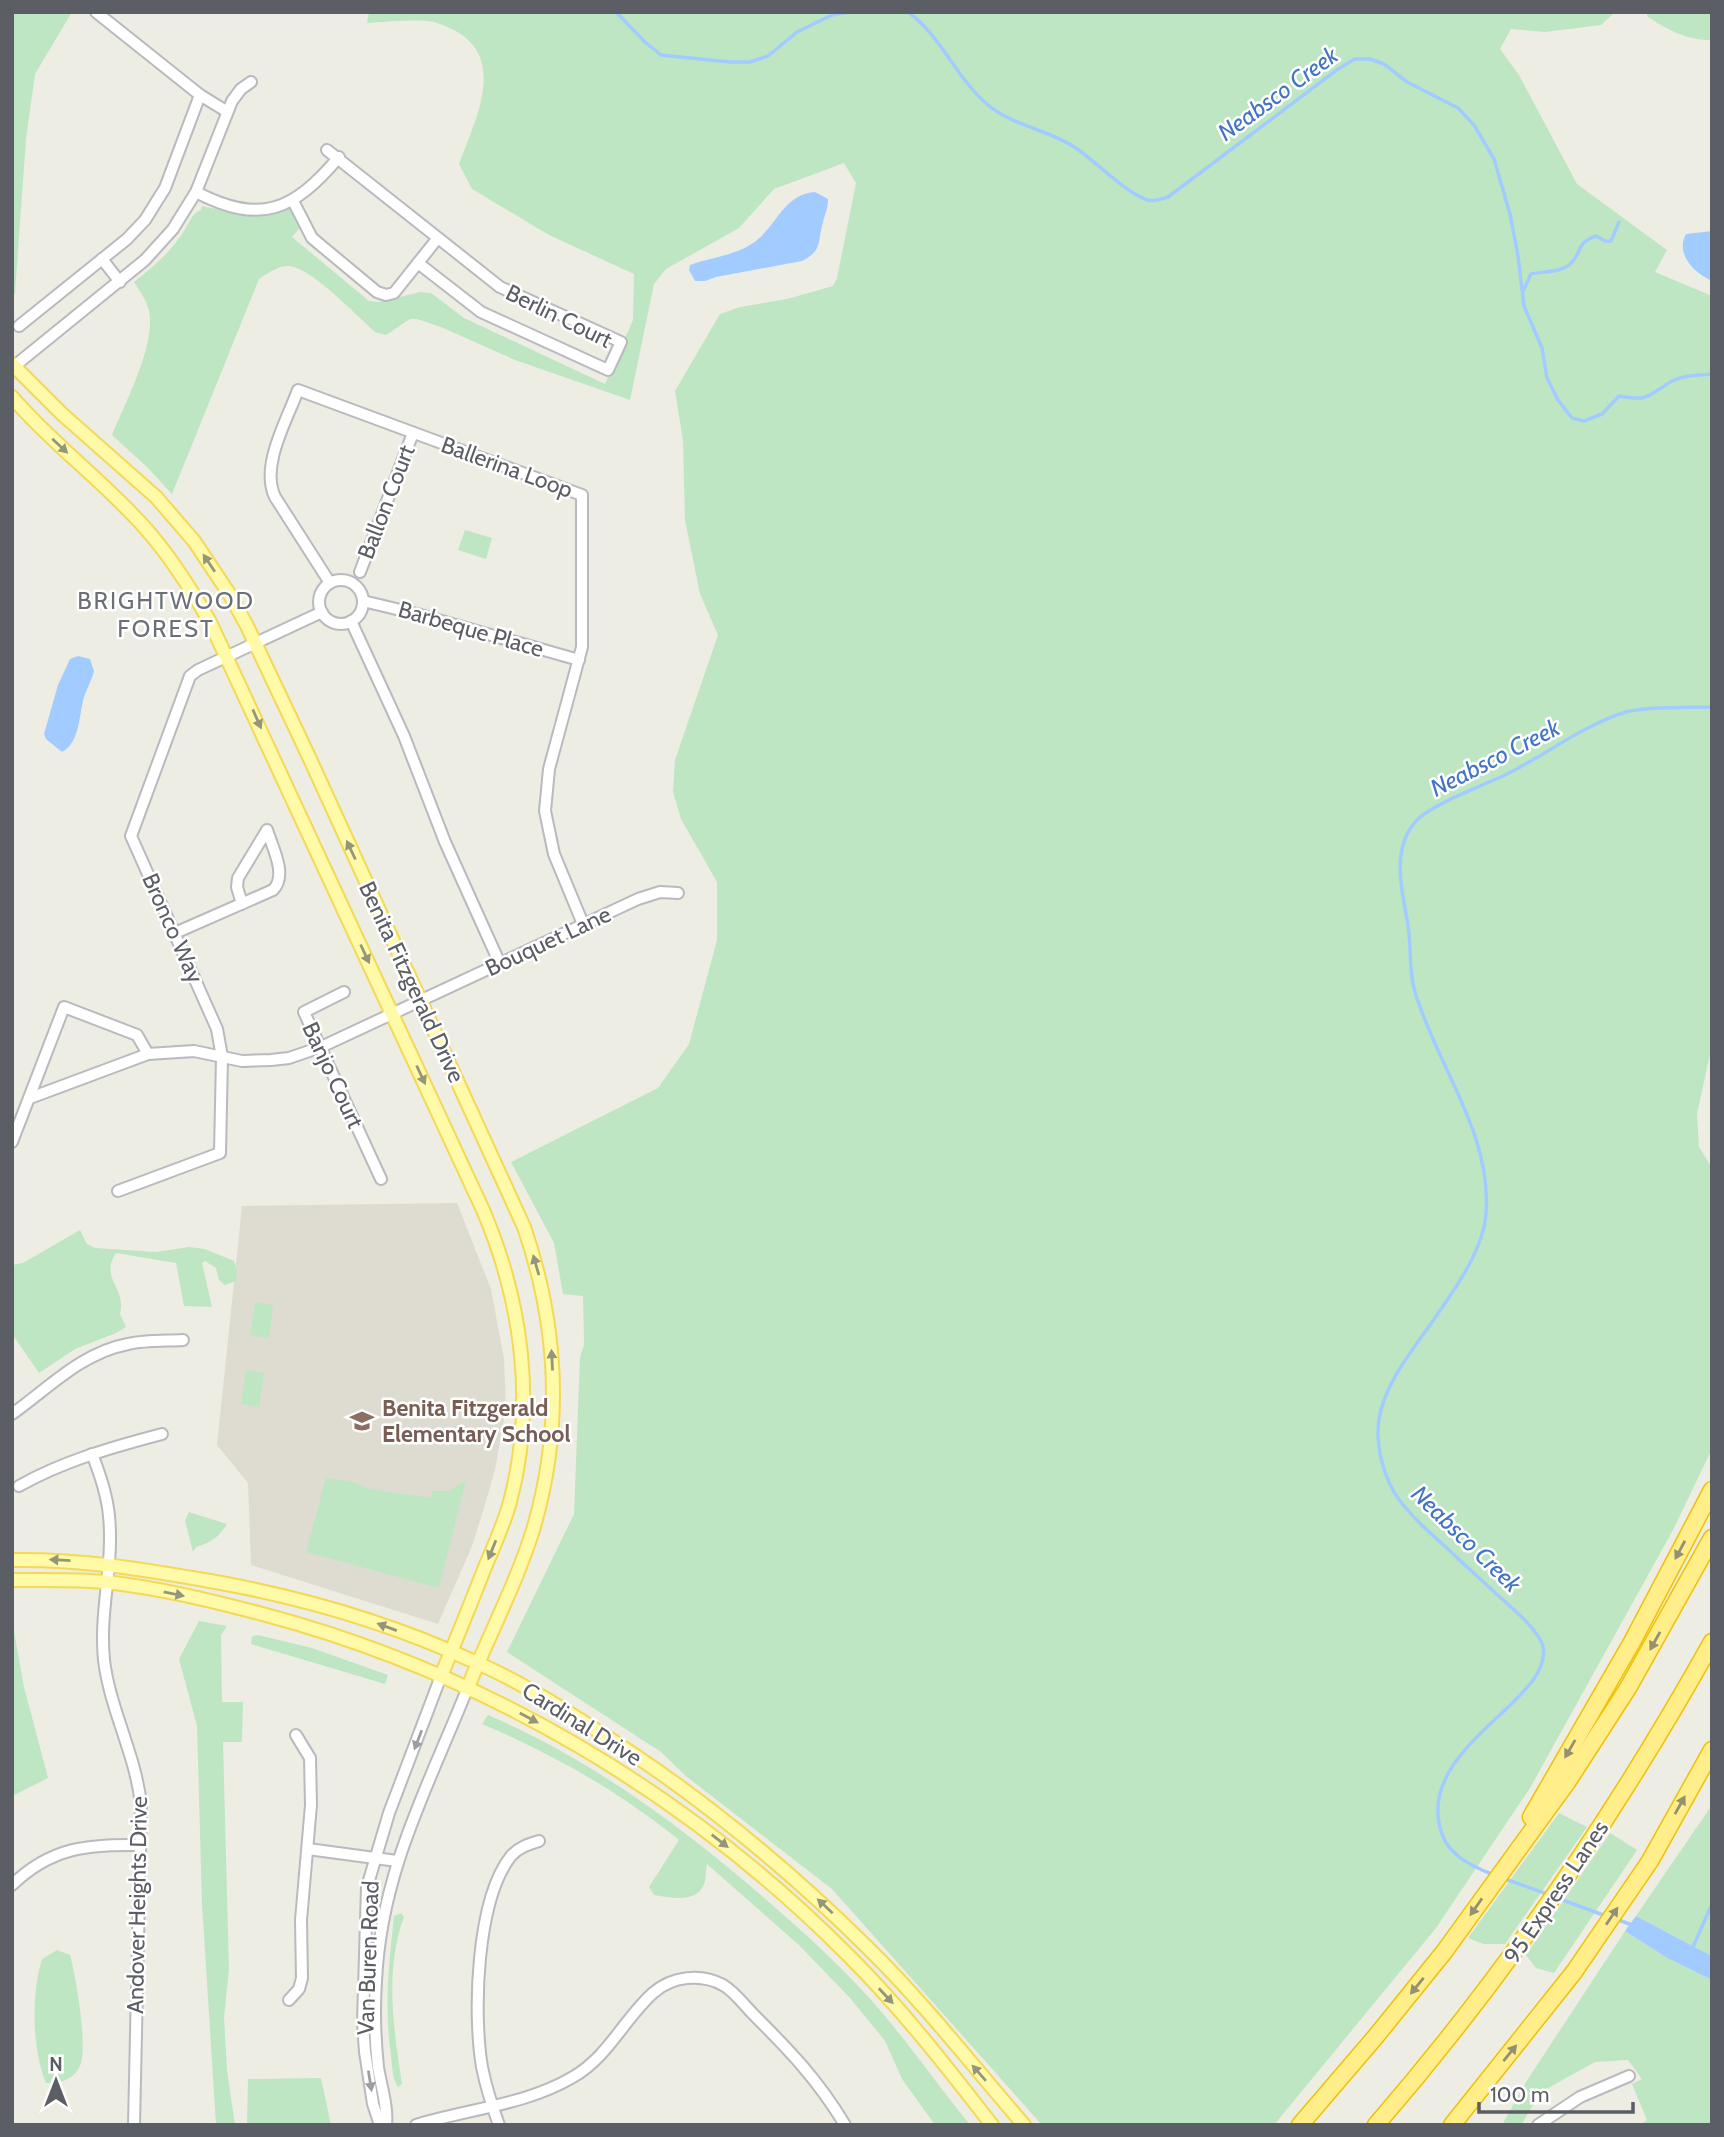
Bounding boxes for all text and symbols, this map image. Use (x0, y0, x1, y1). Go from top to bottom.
water label: Neabsco Creek (1212, 40, 1344, 147)
street label: Berlin Court (501, 278, 617, 354)
street label: Ballerina Loop (437, 430, 577, 504)
one-way arrow (51, 438, 68, 454)
street label: Ballon Court (351, 441, 421, 563)
one-way arrow (203, 554, 216, 573)
district label: BRIGHTWOOD FOREST (77, 586, 255, 643)
street label: Barbeque Place (395, 595, 547, 663)
one-way arrow (251, 709, 263, 729)
water label: Neabsco Creek (1425, 712, 1565, 803)
one-way arrow (345, 839, 356, 860)
street label: Bronco Way (136, 869, 210, 988)
street label: Benita Fitzgerald Drive (353, 877, 471, 1087)
street label: Bouquet Lane (481, 900, 615, 982)
one-way arrow (359, 944, 371, 964)
street label: Banjo Court (296, 1017, 370, 1133)
one-way arrow (415, 1065, 426, 1085)
one-way arrow (530, 1253, 541, 1275)
one-way arrow (546, 1349, 557, 1371)
place label: Benita Fitzgerald Elementary School (382, 1394, 570, 1448)
school or university icon: Benita Fitzgerald Elementary School (348, 1407, 376, 1435)
water label: Neabsco Creek (1405, 1479, 1528, 1599)
one-way arrow (487, 1540, 498, 1561)
one-way arrow (1674, 1540, 1686, 1560)
one-way arrow (49, 1555, 71, 1566)
one-way arrow (163, 1589, 185, 1600)
one-way arrow (377, 1622, 398, 1633)
one-way arrow (1649, 1631, 1661, 1651)
street label: Cardinal Drive (517, 1676, 647, 1772)
one-way arrow (519, 1712, 539, 1724)
one-way arrow (412, 1729, 423, 1750)
one-way arrow (1564, 1740, 1576, 1759)
one-way arrow (1674, 1795, 1686, 1815)
street label: Andover Heights Drive (121, 1796, 153, 2014)
street label: 95 Express Lanes (1498, 1815, 1614, 1969)
one-way arrow (710, 1834, 728, 1849)
street label: Van Buren Road (351, 1880, 385, 2036)
one-way arrow (1469, 1898, 1483, 1916)
one-way arrow (817, 1899, 834, 1915)
one-way arrow (1605, 1907, 1619, 1925)
one-way arrow (1410, 1978, 1425, 1995)
one-way arrow (878, 1987, 894, 2004)
one-way arrow (1503, 2044, 1518, 2062)
north arrow (21, 2046, 91, 2116)
text: N (49, 2053, 63, 2076)
one-way arrow (971, 2064, 987, 2082)
one-way arrow (365, 2070, 376, 2092)
scale bar (1479, 2070, 1633, 2114)
text: 100 m (1490, 2082, 1549, 2107)

